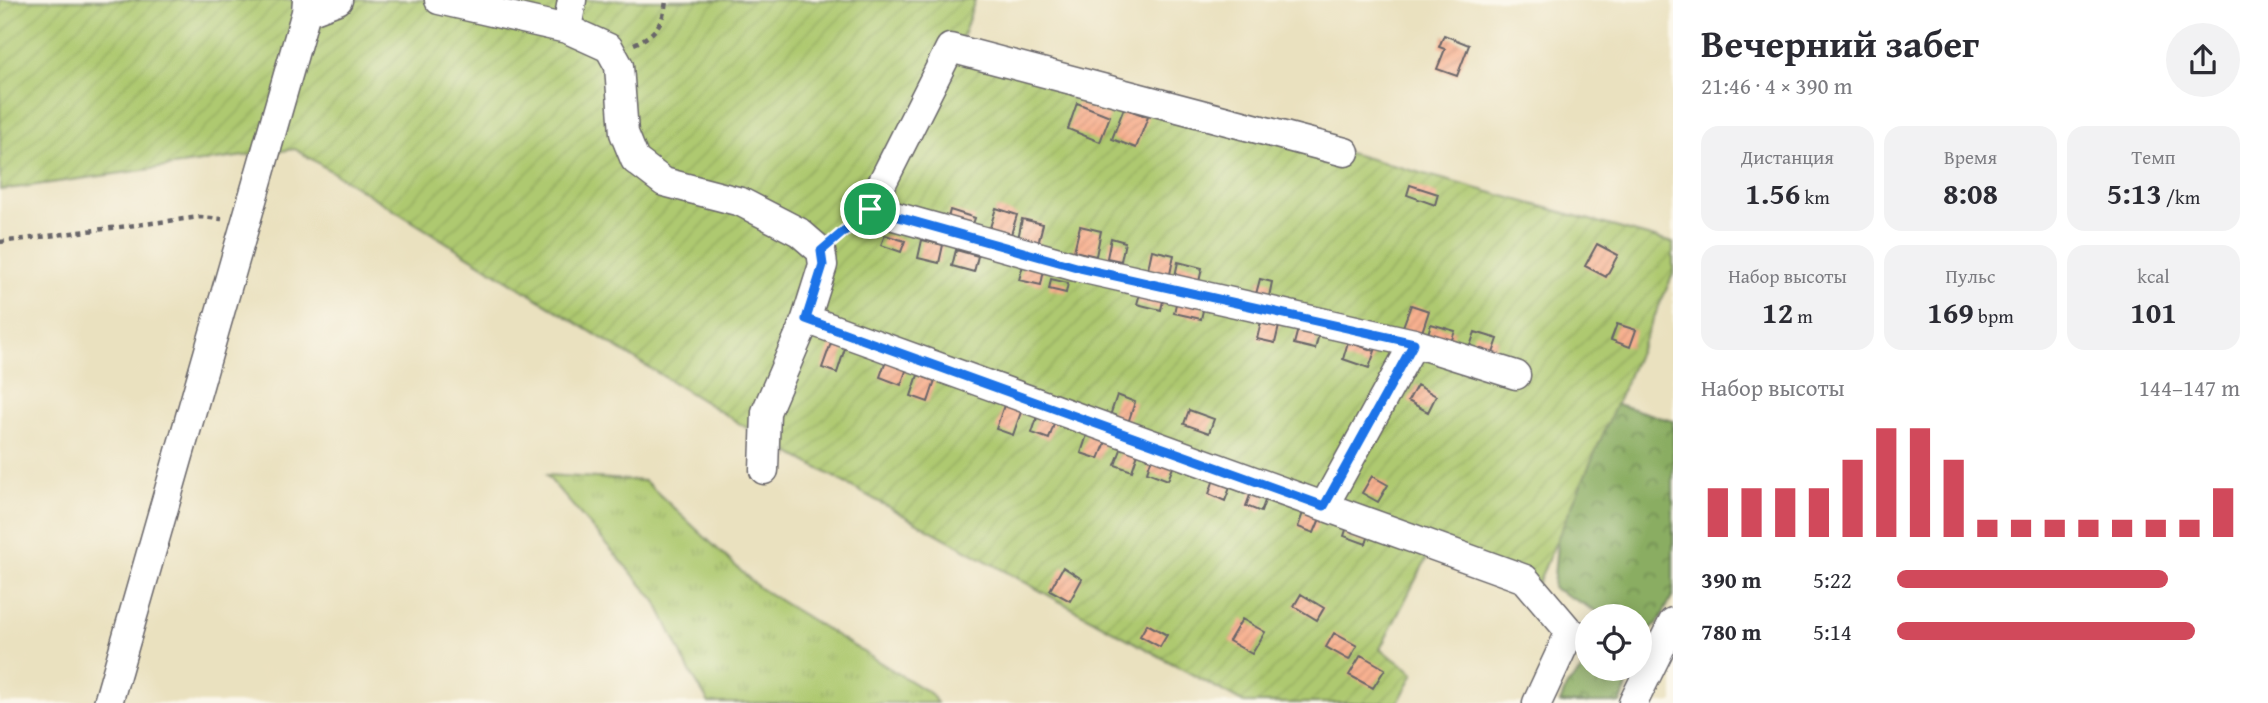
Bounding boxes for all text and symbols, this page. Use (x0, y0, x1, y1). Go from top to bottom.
text: Вечерний забег (1701, 15, 1979, 71)
button: share (2166, 23, 2240, 97)
text: 21:46 · 4 × 390 m (1701, 69, 1853, 102)
text: Дистанция (1741, 143, 1834, 171)
text: Время (1944, 143, 1997, 171)
text: Темп (2132, 143, 2175, 171)
text: 1.56 (1745, 171, 1800, 215)
text: 8:08 (1943, 171, 1998, 215)
text: 5:13 (2107, 171, 2162, 215)
pin (840, 179, 900, 239)
text: km (1800, 183, 1830, 211)
text: /km (2162, 183, 2200, 211)
icon: arrive (851, 190, 889, 228)
text: Набор высоты (1728, 262, 1847, 290)
text: Пульс (1946, 262, 1995, 290)
text: kcal (2137, 262, 2170, 290)
text: 12 (1762, 290, 1793, 334)
text: 169 (1927, 290, 1974, 334)
text: 101 (2130, 290, 2177, 334)
text: m (1793, 302, 1813, 330)
text: bpm (1974, 302, 2014, 330)
text: Набор высоты (1701, 371, 1845, 404)
text: 144–147 m (2139, 371, 2240, 404)
text: 390 m (1701, 563, 1762, 596)
text: 5:22 (1813, 563, 1852, 596)
map controls (1575, 604, 1652, 681)
button: locate (1575, 604, 1652, 681)
text: 780 m (1701, 615, 1762, 648)
text: 5:14 (1813, 615, 1852, 648)

